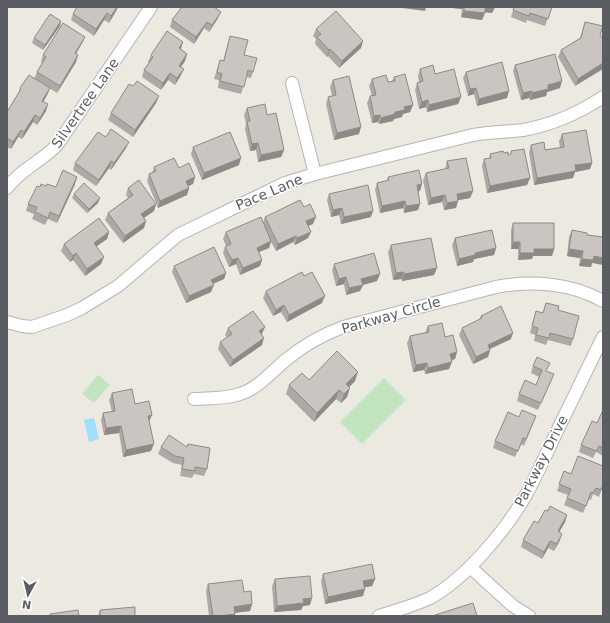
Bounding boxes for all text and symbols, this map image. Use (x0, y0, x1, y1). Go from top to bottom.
street label: Silvertree Lane (48, 55, 122, 151)
street label: Pace Lane (233, 171, 305, 213)
street label: Parkway Circle (340, 293, 442, 337)
street label: Parkway Drive (511, 413, 571, 509)
north arrow (8, 575, 48, 615)
text: N (21, 597, 32, 611)

